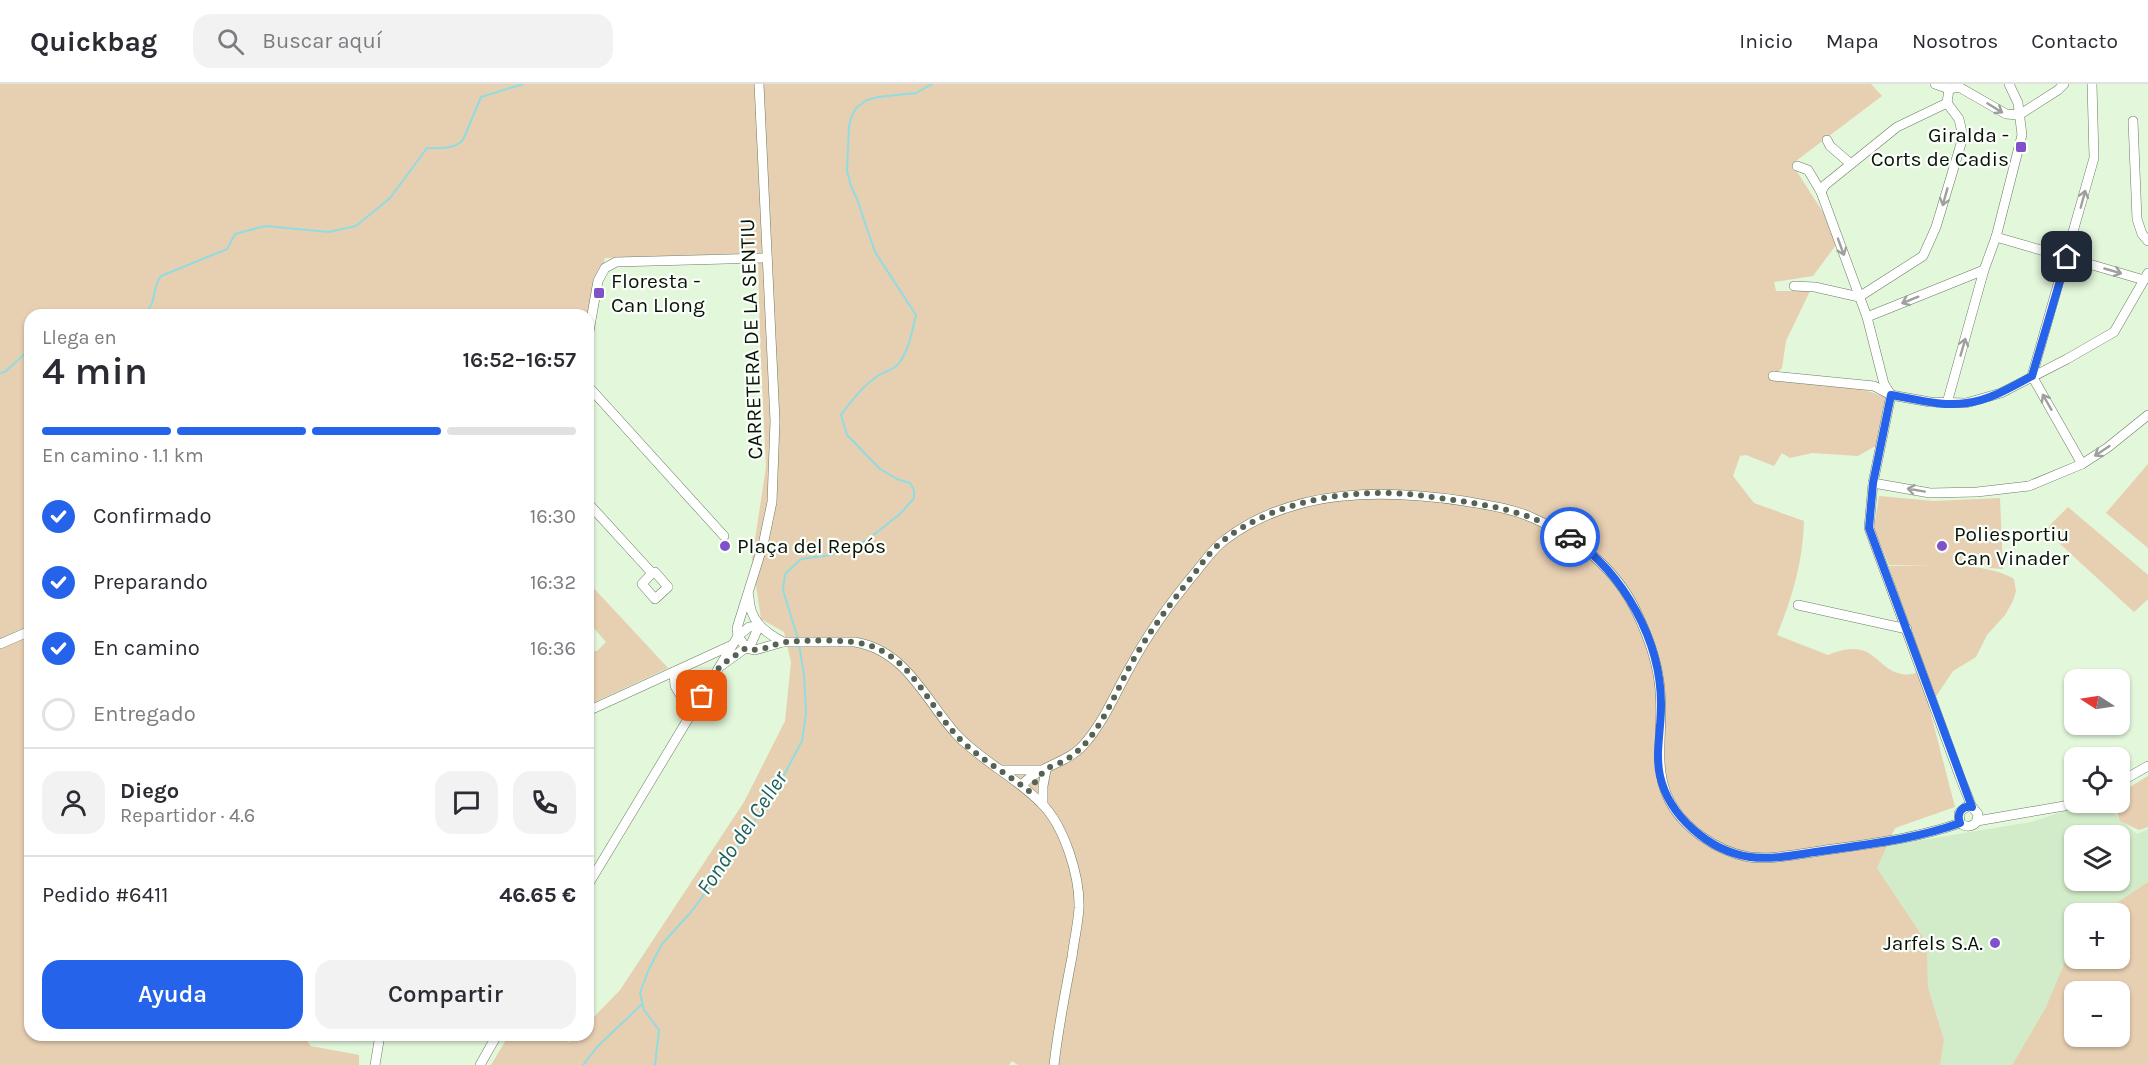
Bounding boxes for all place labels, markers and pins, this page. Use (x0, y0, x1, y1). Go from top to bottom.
place label: Giralda - Corts de Cadis (1871, 123, 2009, 171)
marker: Giralda - Corts de Cadis (2014, 140, 2028, 154)
pin (2041, 231, 2092, 282)
place label: Floresta - Can Llong (611, 269, 705, 317)
marker: Floresta - Can Llong (592, 286, 606, 300)
place label: Poliesportiu Can Vinader (1954, 522, 2070, 570)
place label: Plaça del Repós (737, 534, 886, 558)
marker: Plaça del Repós (718, 539, 732, 553)
marker: Poliesportiu Can Vinader (1935, 539, 1949, 553)
pin (676, 670, 727, 721)
place label: Jarfels S.A. (1883, 931, 1983, 955)
marker: Jarfels S.A. (1988, 936, 2002, 950)

